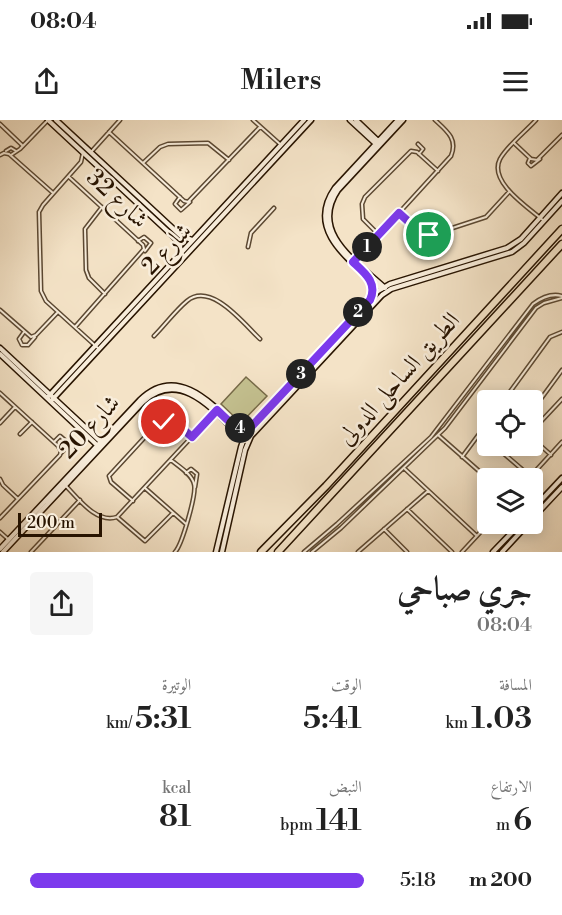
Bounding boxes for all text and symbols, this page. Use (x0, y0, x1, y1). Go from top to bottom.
text: 08:04 (30, 8, 97, 35)
text: Milers (241, 64, 321, 98)
icon: share (30, 65, 63, 98)
icon: menu (499, 65, 532, 98)
street label: شارع 32 (77, 163, 154, 238)
pin (403, 209, 454, 260)
street label: شارع 2 (135, 217, 201, 284)
icon: arrive (412, 218, 445, 251)
pin: 1 (352, 232, 382, 262)
text: 1 (363, 237, 371, 257)
pin: 2 (343, 297, 373, 327)
text: 2 (353, 302, 363, 322)
street label: الطريق الساحلى الدولى (331, 306, 467, 452)
pin: 3 (286, 359, 316, 389)
text: 3 (296, 364, 306, 384)
street label: شارع 20 (53, 389, 130, 468)
map controls (477, 390, 543, 534)
button: locate (477, 390, 543, 456)
pin (138, 396, 189, 447)
icon: check (147, 405, 180, 438)
pin: 4 (225, 413, 255, 443)
text: 4 (235, 418, 245, 438)
button: layers (477, 468, 543, 534)
scale bar (18, 510, 102, 538)
text: 200 m (27, 513, 75, 533)
text: جري صباحي (397, 570, 532, 611)
button: share (30, 572, 93, 635)
text: 08:04 (477, 613, 532, 638)
text: الوتيرة (162, 675, 191, 695)
text: الوقت (331, 675, 362, 695)
text: المسافة (499, 675, 532, 695)
text: 5:31 (135, 700, 191, 738)
text: 5:41 (303, 700, 362, 738)
text: 1.03 (471, 700, 532, 738)
text: /km (106, 713, 135, 733)
text: km (446, 713, 471, 733)
text: النبض (329, 777, 362, 797)
text: الارتفاع (490, 777, 532, 797)
text: kcal (162, 778, 191, 798)
text: 81 (159, 798, 191, 836)
text: 141 (316, 802, 362, 840)
text: 6 (513, 802, 532, 840)
text: bpm (280, 815, 316, 835)
text: m (496, 815, 513, 835)
text: 5:18 (400, 868, 436, 893)
text: 200 m (469, 868, 532, 893)

